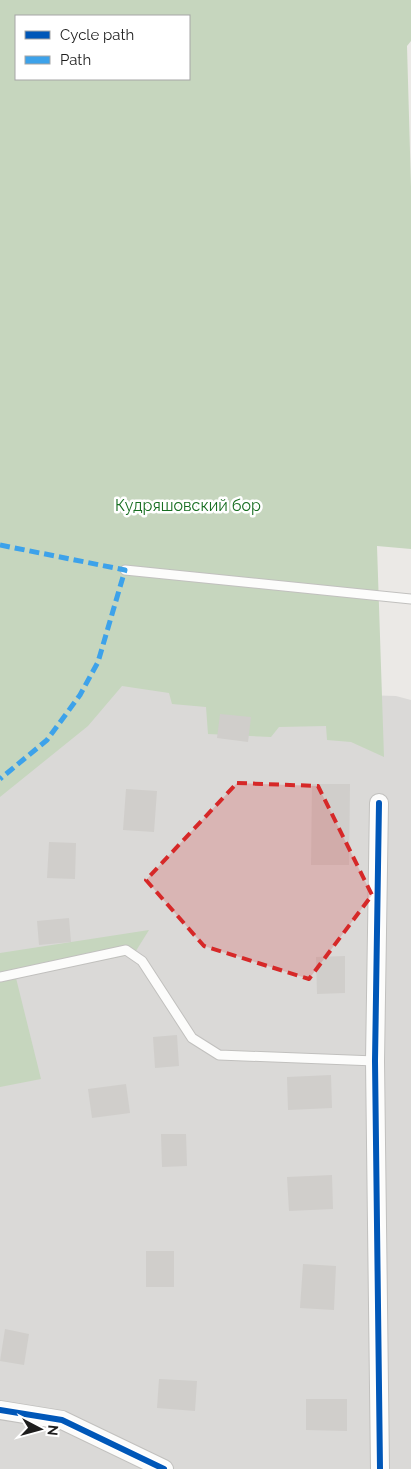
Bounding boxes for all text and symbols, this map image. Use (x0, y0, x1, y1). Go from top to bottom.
legend (15, 15, 190, 80)
text: Cycle path (60, 26, 134, 44)
text: Path (60, 51, 91, 69)
park label: Кудряшовский бор (115, 496, 261, 515)
north arrow (15, 1404, 65, 1454)
text: N (44, 1424, 61, 1437)

